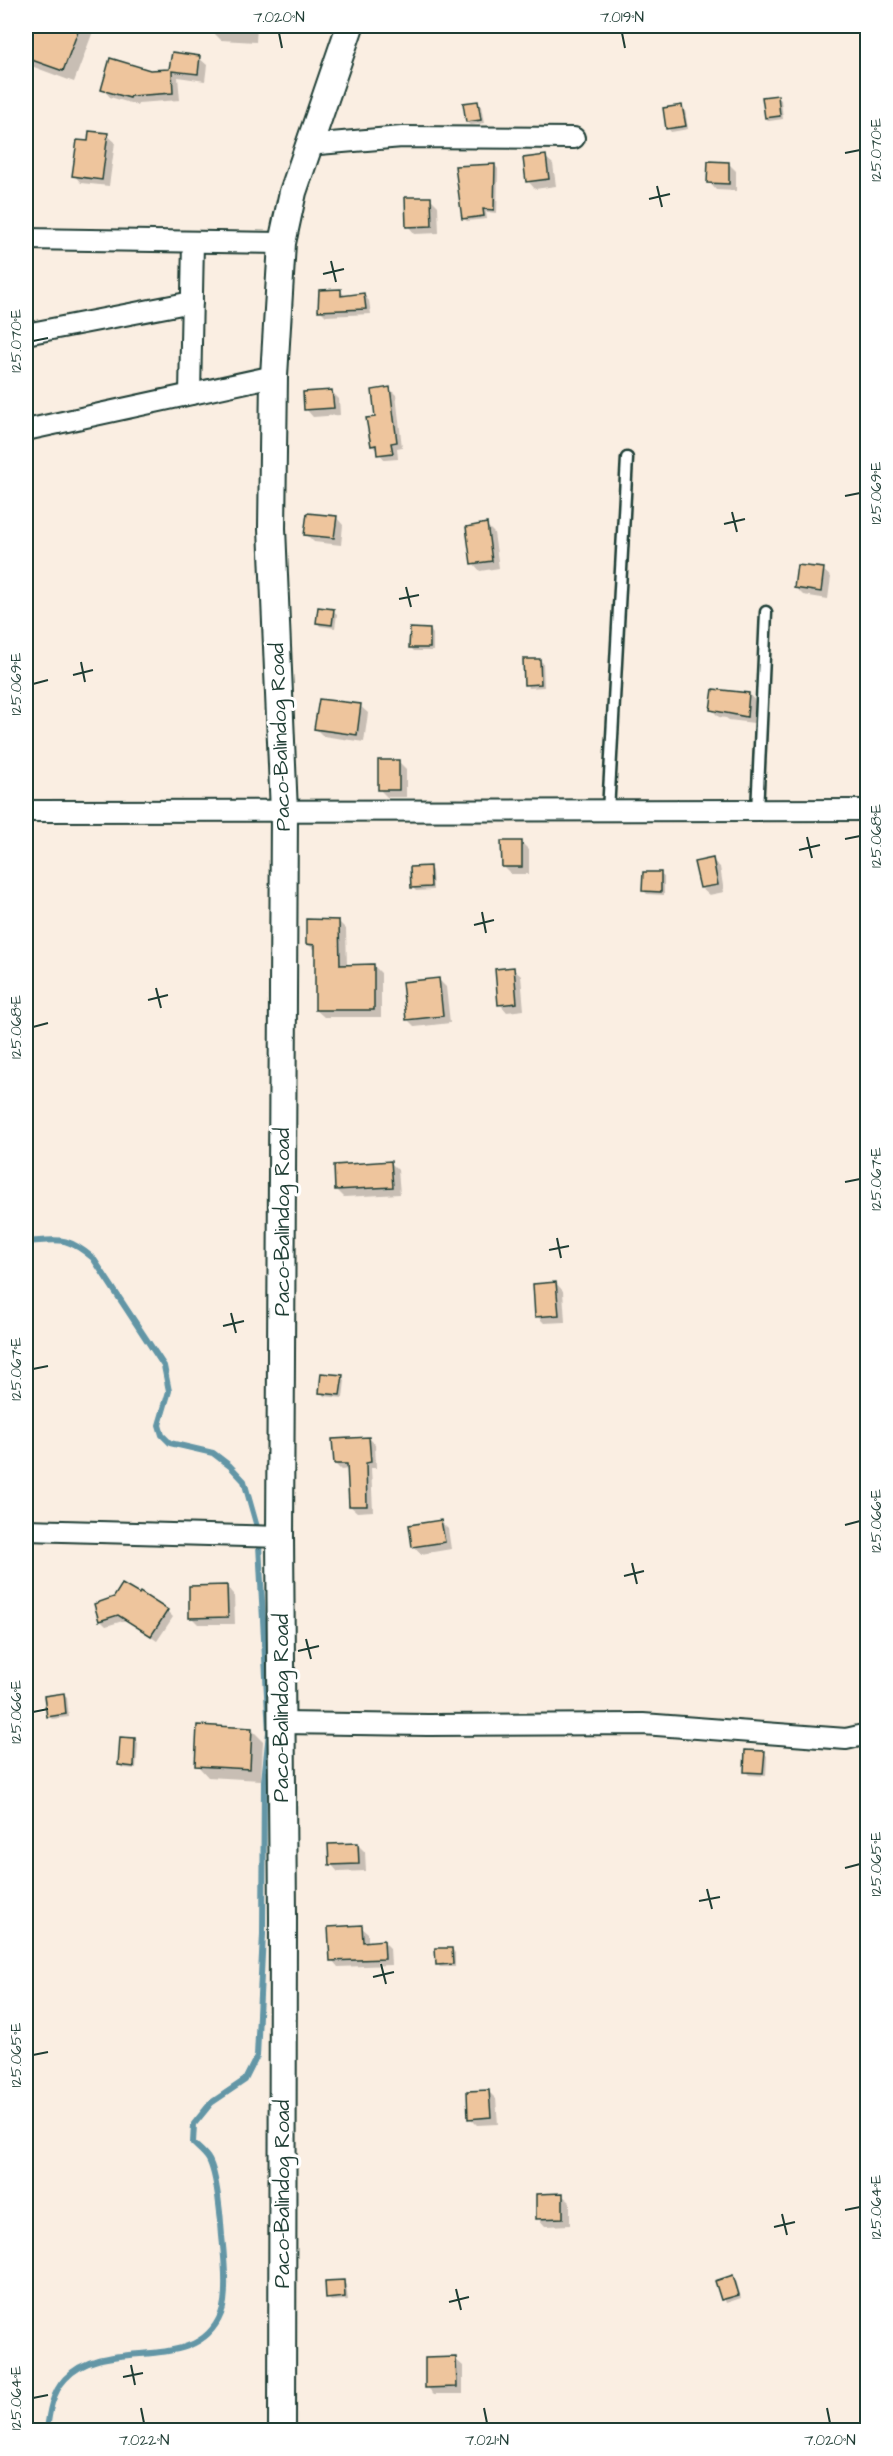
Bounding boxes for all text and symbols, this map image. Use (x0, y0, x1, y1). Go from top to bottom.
text: 7.020°N (253, 7, 305, 28)
text: 7.019°N (600, 7, 644, 28)
text: 125.070°E (866, 118, 887, 182)
text: 125.070°E (6, 309, 27, 373)
text: 125.069°E (866, 461, 887, 524)
street label: Paco-Balindog Road (262, 642, 300, 832)
text: 125.069°E (6, 652, 27, 715)
text: 125.068°E (866, 804, 887, 868)
text: 125.068°E (6, 995, 27, 1059)
street label: Paco-Balindog Road (268, 1128, 299, 1316)
text: 125.067°E (866, 1147, 887, 1211)
text: 125.067°E (6, 1337, 27, 1401)
text: 125.066°E (866, 1489, 887, 1553)
street label: Paco-Balindog Road (267, 1614, 298, 1802)
text: 125.066°E (6, 1680, 27, 1744)
text: 125.065°E (866, 1831, 887, 1896)
text: 125.065°E (6, 2022, 27, 2087)
street label: Paco-Balindog Road (268, 2100, 299, 2288)
text: 125.064°E (866, 2175, 887, 2239)
text: 125.064°E (6, 2366, 27, 2430)
text: 7.022°N (119, 2430, 169, 2451)
text: 7.021°N (465, 2430, 509, 2451)
text: 7.020°N (804, 2430, 856, 2451)

